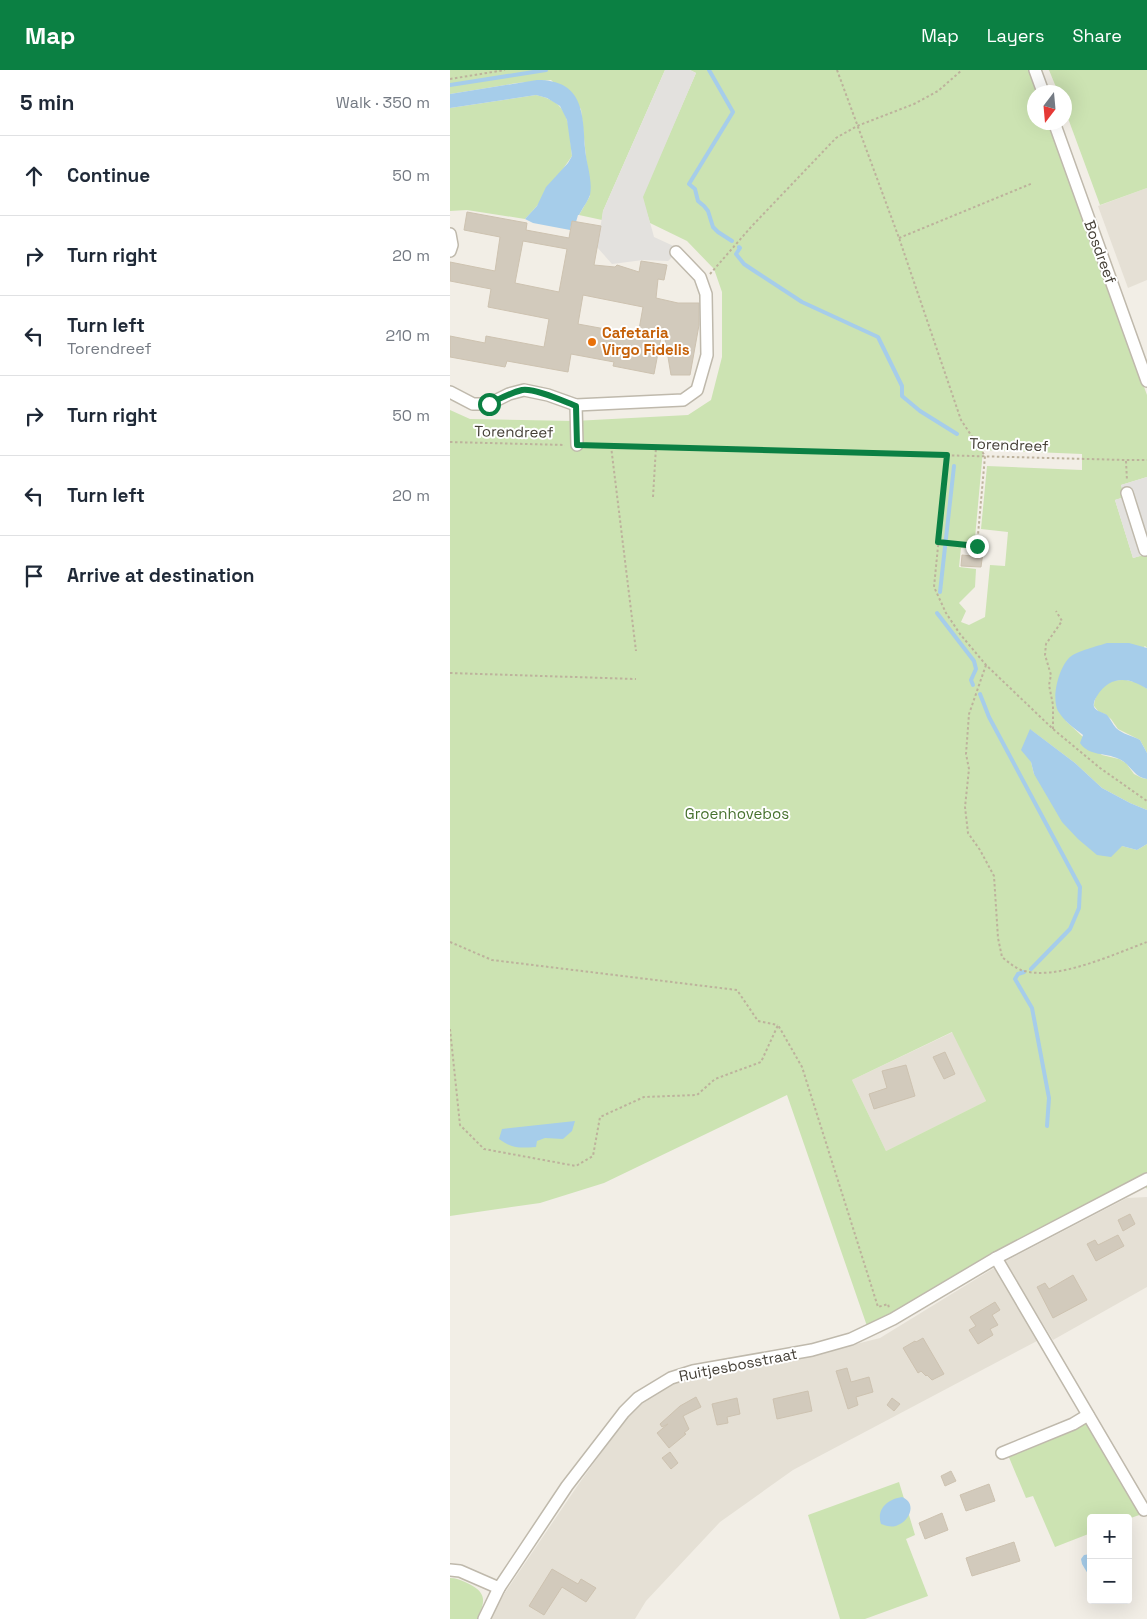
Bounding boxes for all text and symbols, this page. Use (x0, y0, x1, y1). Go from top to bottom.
text: Map (25, 20, 75, 51)
text: Map (921, 24, 959, 47)
text: Layers (987, 24, 1044, 47)
text: Share (1072, 24, 1122, 47)
north arrow (1027, 85, 1072, 130)
text: 5 min (20, 89, 74, 116)
text: Walk · 350 m (336, 92, 430, 113)
icon: ahead (20, 162, 48, 190)
text: Continue (67, 163, 150, 188)
text: 50 m (392, 165, 430, 186)
street label: Bosdreef (1080, 217, 1121, 287)
icon: right (20, 242, 48, 270)
text: Turn right (67, 243, 157, 268)
text: 20 m (392, 245, 430, 266)
text: Turn left (67, 313, 145, 338)
icon: left (20, 322, 48, 350)
place label: Cafetaria Virgo Fidelis (602, 323, 690, 359)
text: 210 m (386, 325, 430, 346)
marker: Cafetaria Virgo Fidelis (586, 336, 598, 348)
text: Torendreef (67, 338, 151, 359)
route start (478, 393, 501, 416)
icon: right (20, 402, 48, 430)
text: Turn right (67, 403, 157, 428)
text: 50 m (392, 405, 430, 426)
street label: Torendreef (474, 421, 554, 442)
street label: Torendreef (969, 434, 1049, 455)
icon: left (20, 482, 48, 510)
text: Turn left (67, 483, 145, 508)
text: 20 m (392, 485, 430, 506)
route end (966, 535, 989, 558)
icon: arrive (20, 562, 48, 590)
text: Arrive at destination (67, 563, 255, 588)
park label: Groenhovebos (685, 804, 789, 823)
street label: Ruitjesbosstraat (677, 1344, 799, 1385)
map controls (1087, 1514, 1132, 1604)
button: + (1087, 1514, 1132, 1559)
button: − (1087, 1559, 1132, 1604)

